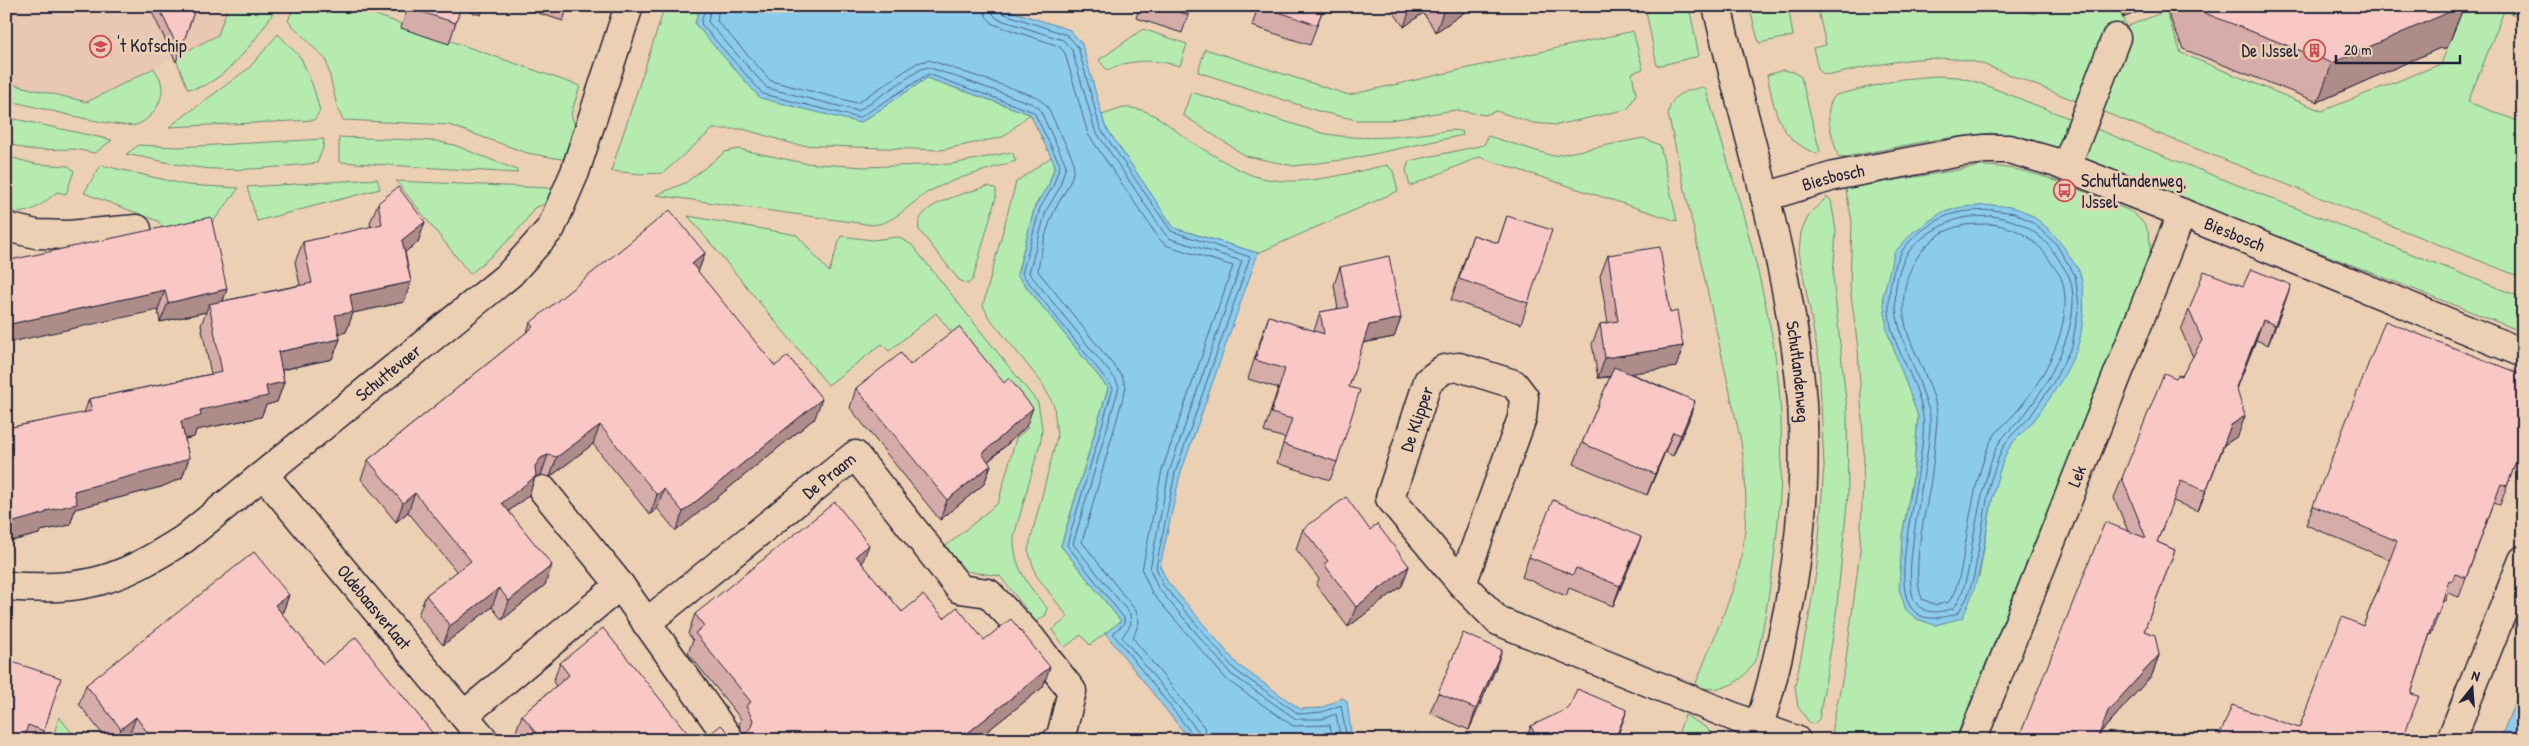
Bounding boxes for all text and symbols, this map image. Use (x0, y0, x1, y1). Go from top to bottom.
scale bar (2336, 32, 2460, 64)
place label: 't Kofschip (117, 33, 187, 58)
school or university icon: 't Kofschip (89, 34, 113, 58)
place label: De IJssel (2241, 38, 2298, 63)
building icon: De IJssel (2302, 39, 2326, 63)
text: 20 m (2344, 39, 2371, 60)
street label: Biesbosch (1799, 157, 1867, 197)
place label: Schutlandenweg, IJssel (2081, 168, 2187, 214)
bus stop icon: Schutlandenweg, IJssel (2053, 179, 2077, 203)
street label: Biesbosch (2201, 210, 2269, 258)
street label: Schutlandenweg (1780, 319, 1816, 423)
street label: Schuttevaer (350, 338, 426, 407)
street label: De Klipper (1394, 383, 1439, 455)
street label: De Praam (797, 446, 861, 505)
street label: Lek (2061, 461, 2092, 491)
street label: Oldebaasverlaat (331, 559, 418, 656)
north arrow (2446, 664, 2496, 714)
text: N (2470, 665, 2483, 685)

